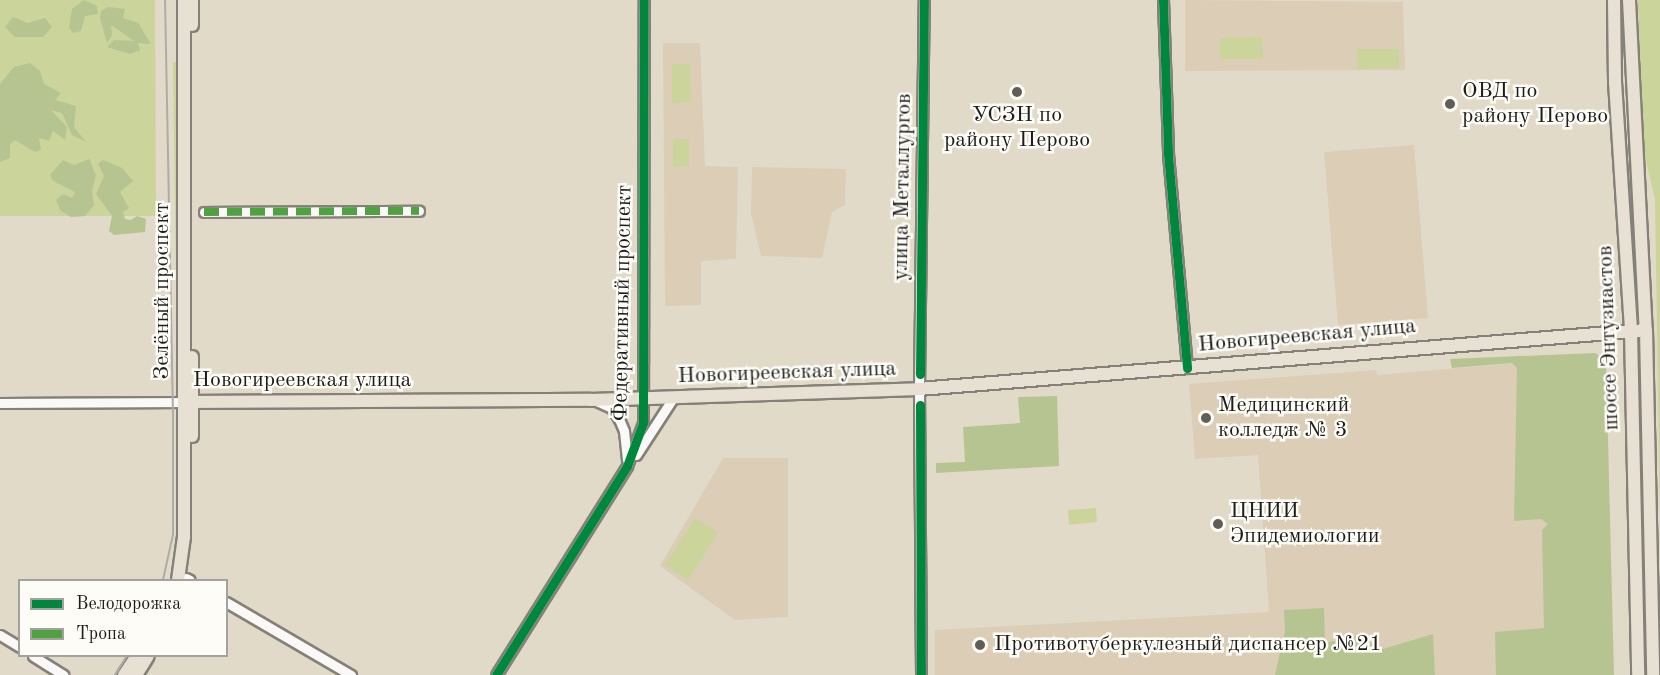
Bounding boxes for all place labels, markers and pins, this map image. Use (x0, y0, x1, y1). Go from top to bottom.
place label: ОВД по району Перово (1462, 78, 1608, 130)
marker: УСЗН по району Перово (1010, 85, 1024, 99)
marker: ОВД по району Перово (1443, 97, 1457, 111)
place label: УСЗН по району Перово (944, 102, 1090, 154)
place label: Медицинский колледж № 3 (1218, 392, 1349, 444)
marker: Медицинский колледж № 3 (1199, 411, 1213, 425)
place label: ЦНИИ Эпидемиологии (1230, 498, 1380, 550)
marker: ЦНИИ Эпидемиологии (1211, 517, 1225, 531)
place label: Противотуберкулезный диспансер №21 (994, 632, 1382, 658)
marker: Противотуберкулезный диспансер №21 (971, 636, 989, 654)

